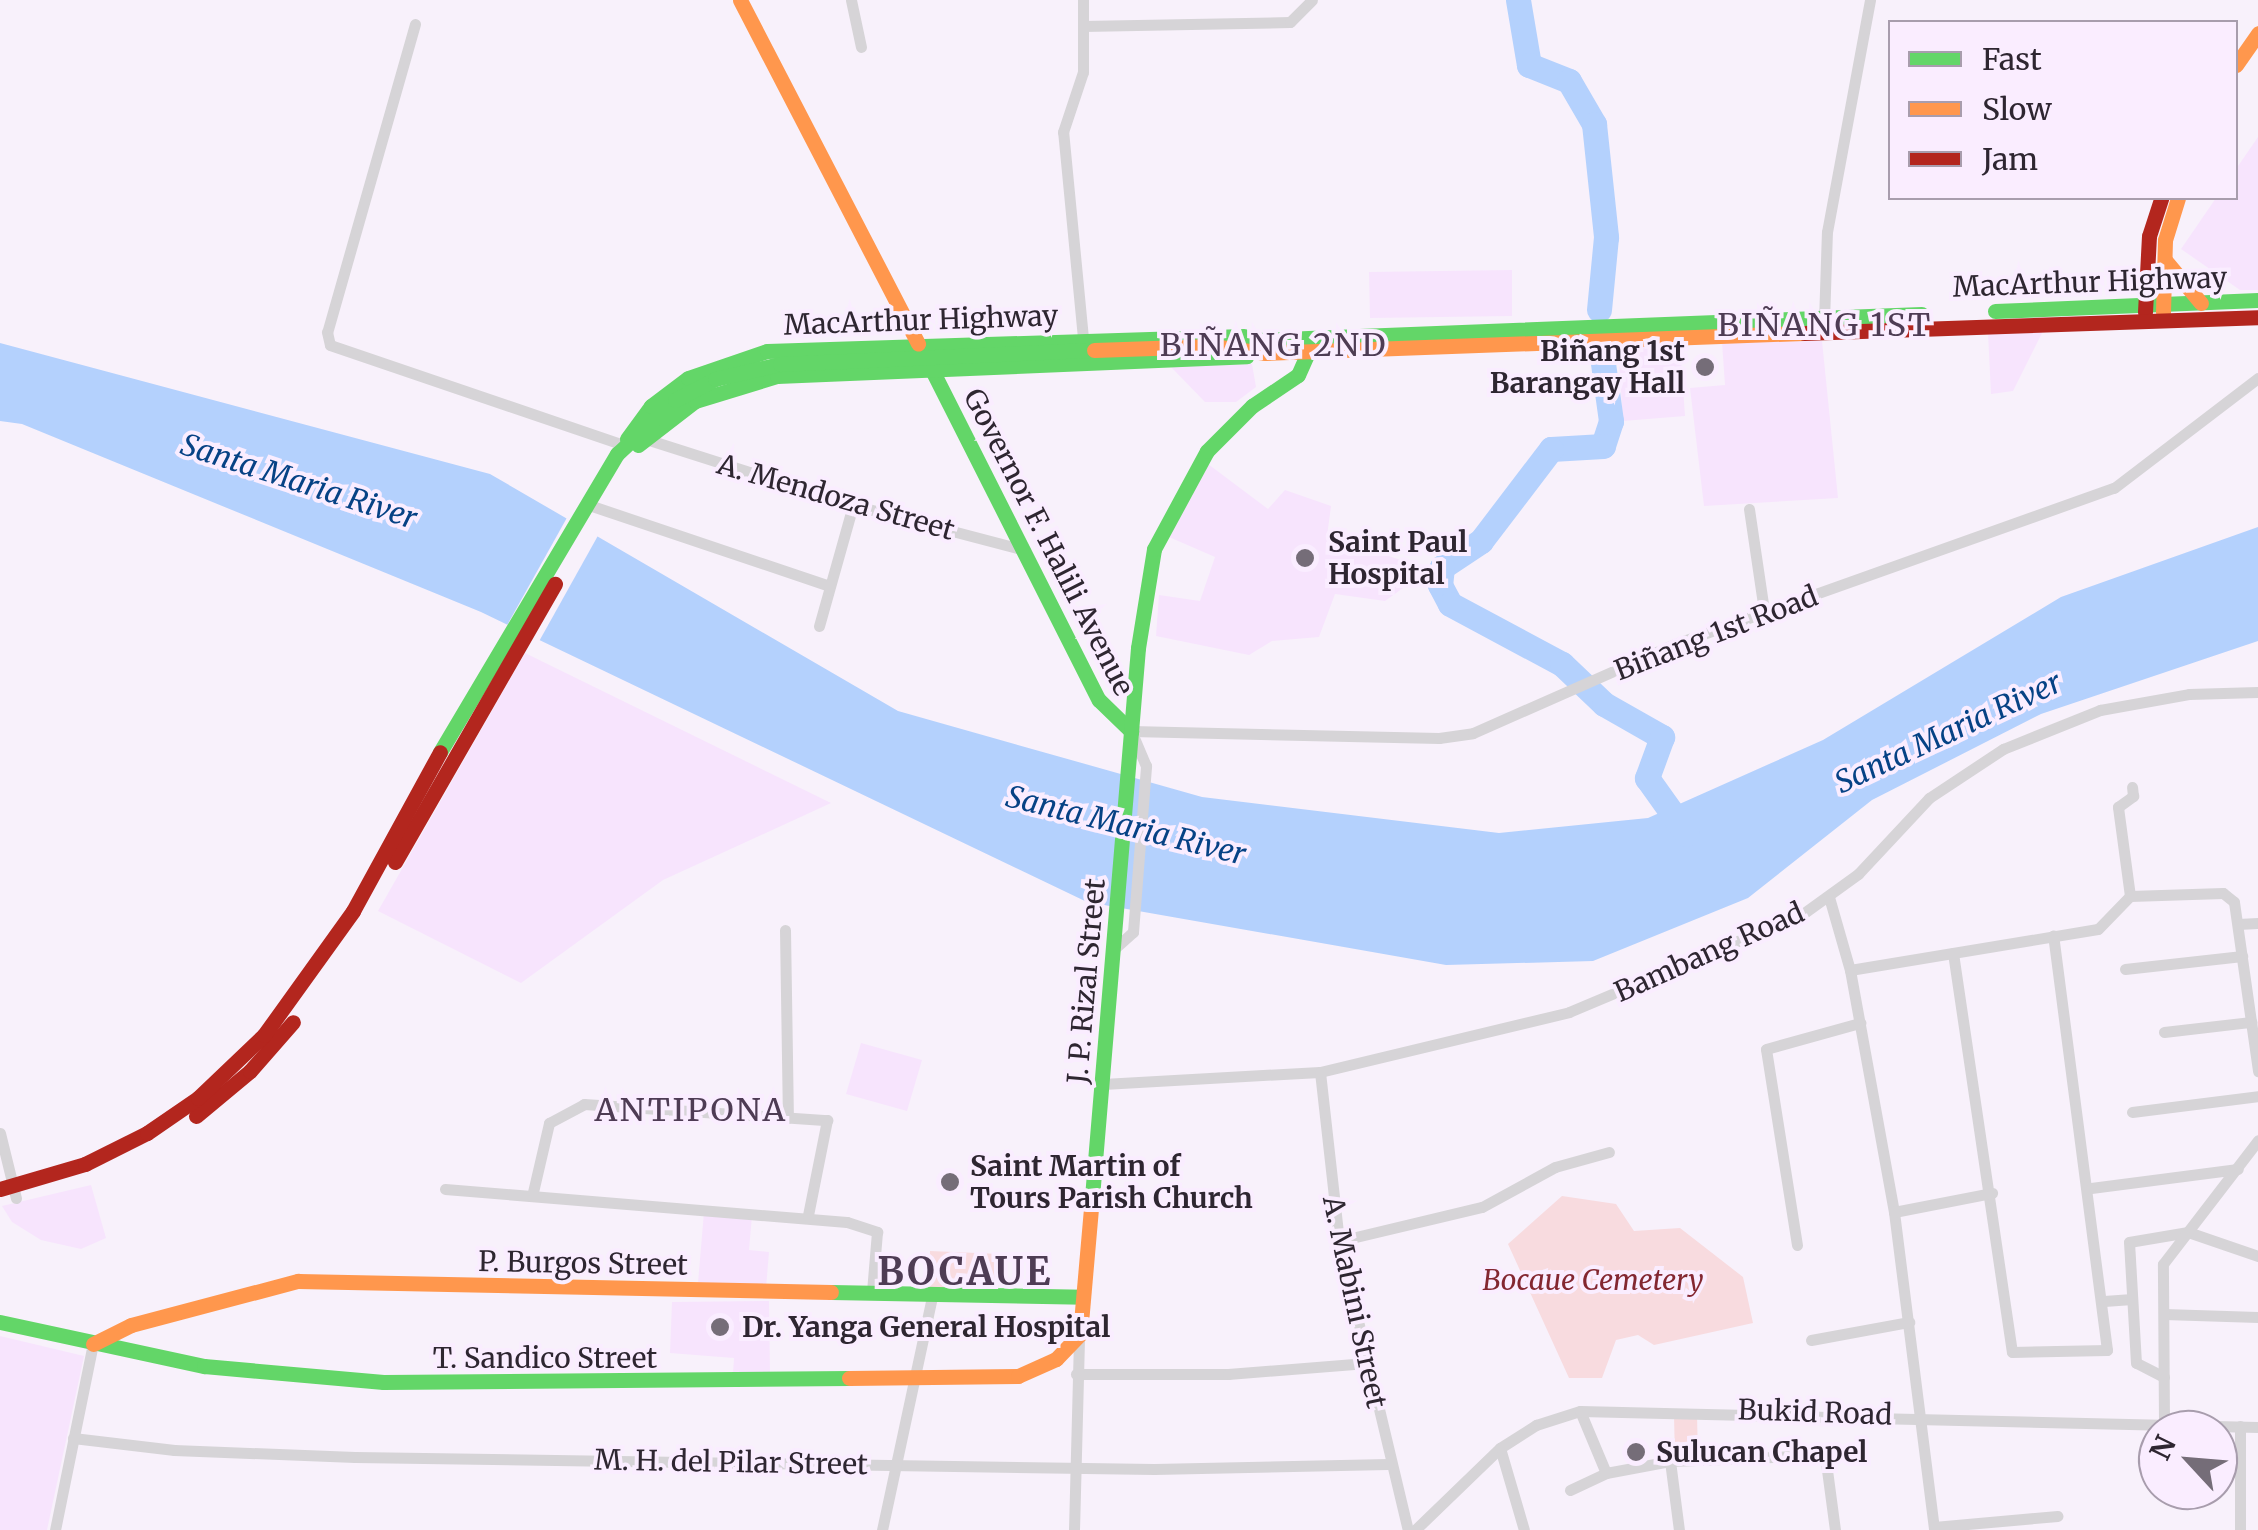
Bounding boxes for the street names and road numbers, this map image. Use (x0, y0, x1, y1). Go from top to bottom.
street label: MacArthur Highway (1952, 260, 2228, 304)
street label: MacArthur Highway (783, 298, 1059, 342)
street label: Governor F. Halili Avenue (957, 383, 1141, 701)
street label: A. Mendoza Street (714, 447, 958, 547)
street label: Biñang 1st Road (1610, 579, 1822, 687)
street label: J. P. Rizal Street (1060, 877, 1112, 1085)
street label: Bambang Road (1609, 895, 1809, 1009)
street label: A. Mabini Street (1316, 1193, 1394, 1411)
street label: P. Burgos Street (478, 1244, 688, 1282)
street label: T. Sandico Street (433, 1341, 657, 1375)
street label: Bukid Road (1737, 1393, 1893, 1431)
street label: M. H. del Pilar Street (594, 1443, 868, 1481)

